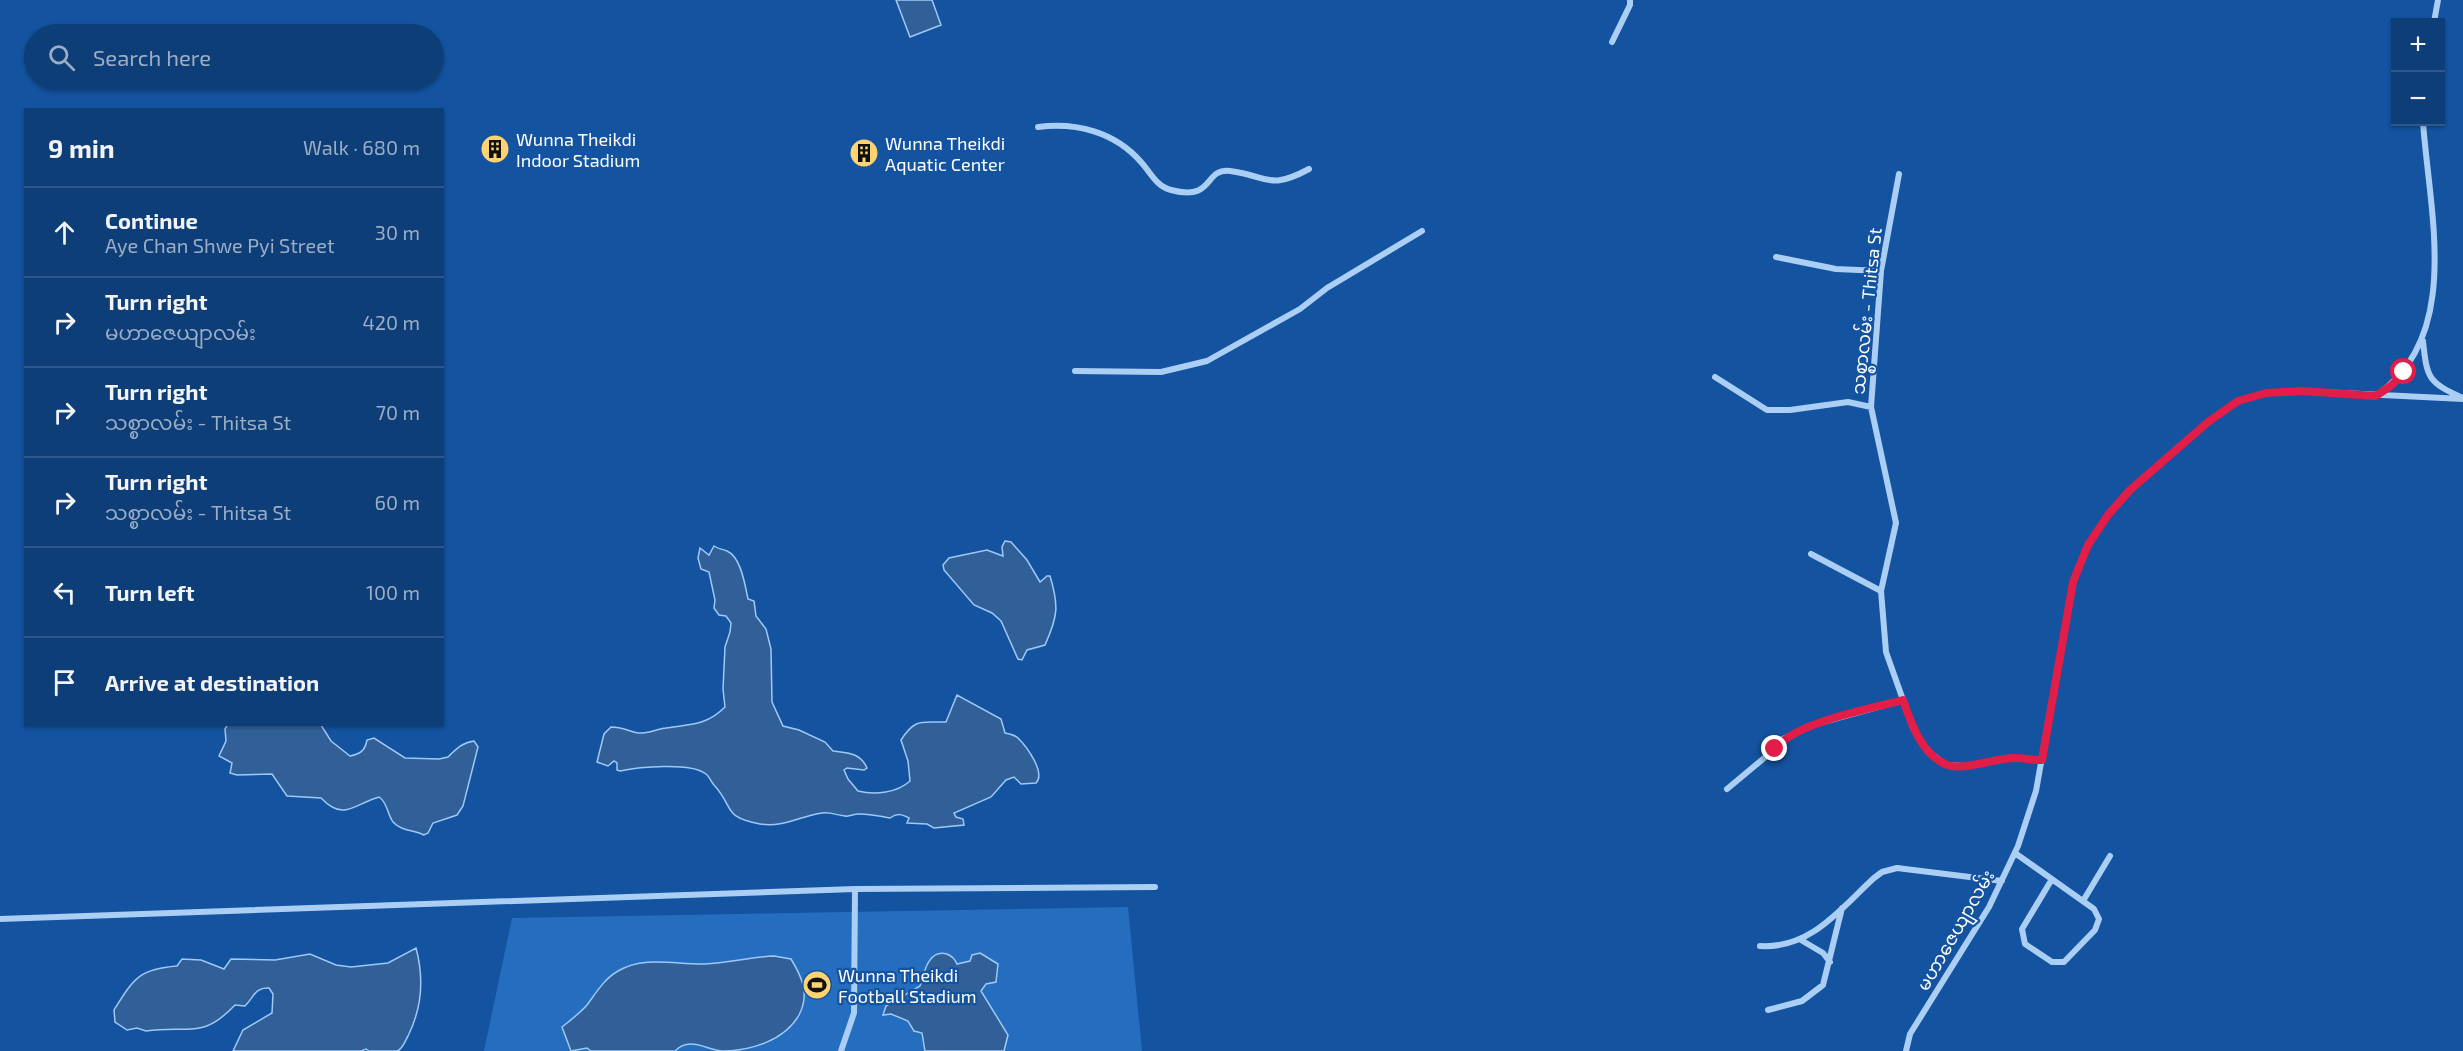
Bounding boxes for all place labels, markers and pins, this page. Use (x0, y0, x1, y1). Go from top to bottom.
place label: Wunna Theikdi Indoor Stadium (516, 128, 640, 171)
place label: Wunna Theikdi Aquatic Center (885, 132, 1005, 175)
building icon: Wunna Theikdi Indoor Stadium (479, 133, 511, 165)
building icon: Wunna Theikdi Aquatic Center (848, 137, 880, 169)
place label: Wunna Theikdi Football Stadium (838, 964, 977, 1007)
sports icon: Wunna Theikdi Football Stadium (801, 969, 833, 1001)

